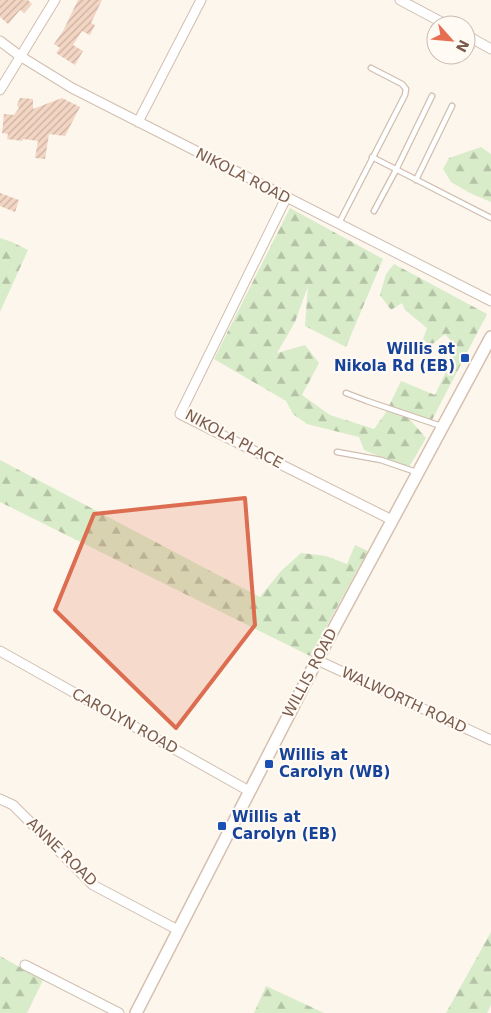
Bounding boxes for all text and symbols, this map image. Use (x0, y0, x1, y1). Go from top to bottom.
north arrow (426, 15, 476, 65)
text: N (453, 37, 472, 55)
street label: NIKOLA ROAD (193, 144, 293, 208)
place label: Willis at Nikola Rd (EB) (334, 340, 455, 375)
marker: Willis at Nikola Rd (EB) (459, 352, 471, 364)
street label: NIKOLA PLACE (182, 406, 286, 472)
street label: WILLIS ROAD (279, 625, 341, 721)
street label: WALWORTH ROAD (338, 663, 470, 737)
street label: CAROLYN ROAD (69, 684, 181, 758)
place label: Willis at Carolyn (WB) (279, 746, 390, 781)
marker: Willis at Carolyn (WB) (263, 758, 275, 770)
place label: Willis at Carolyn (EB) (232, 808, 337, 843)
street label: ANNE ROAD (23, 814, 101, 890)
marker: Willis at Carolyn (EB) (216, 820, 228, 832)

